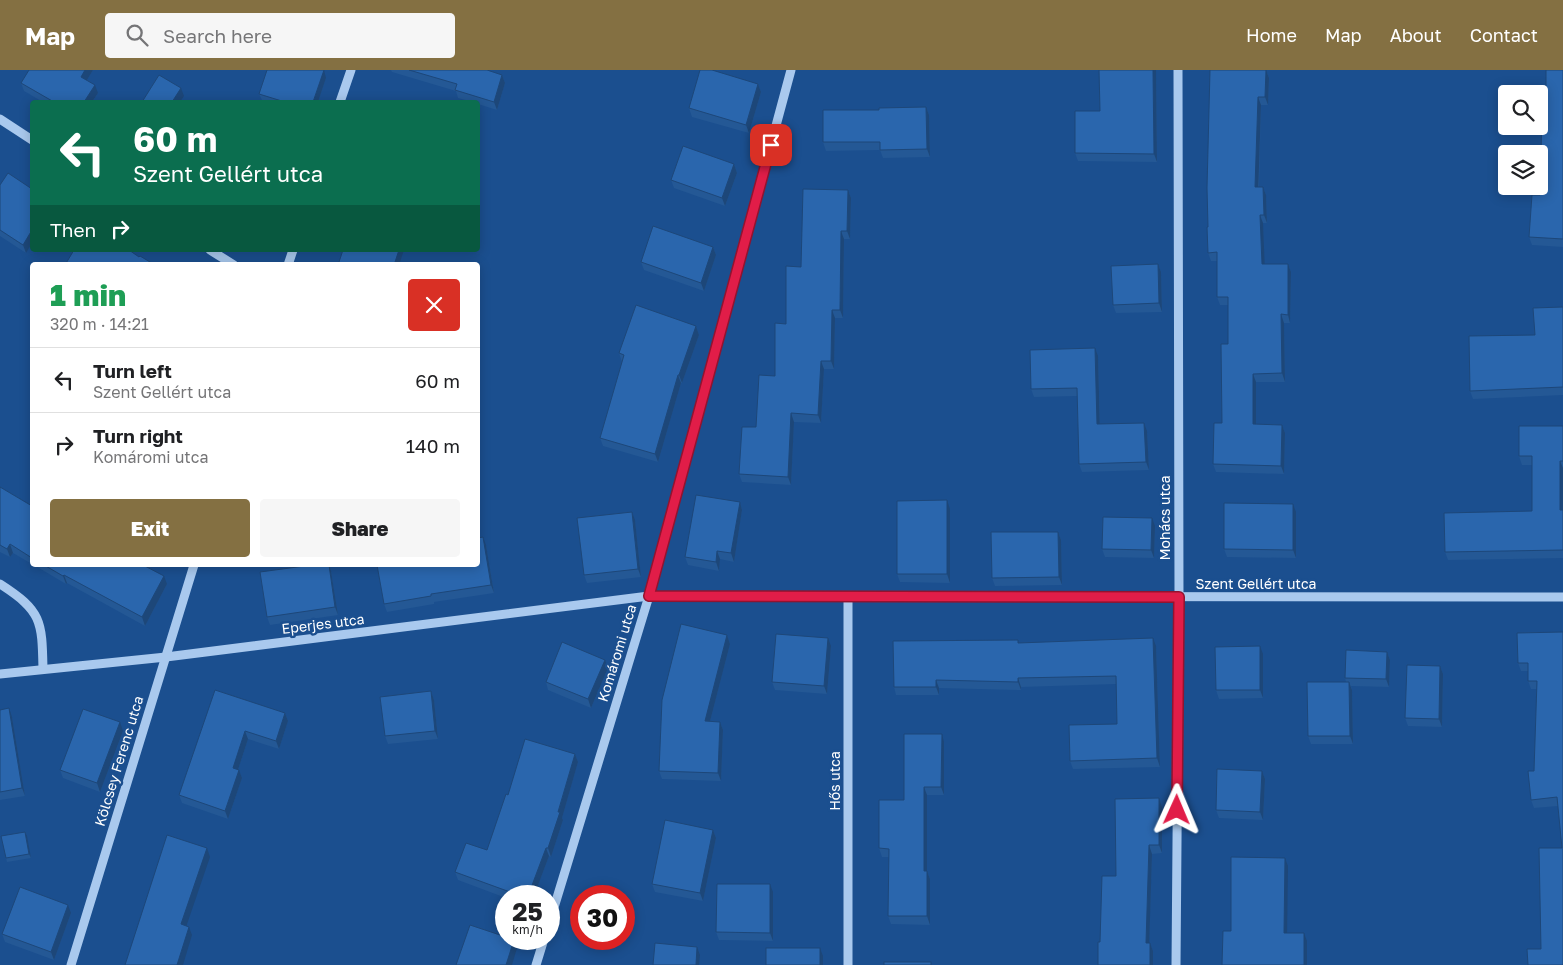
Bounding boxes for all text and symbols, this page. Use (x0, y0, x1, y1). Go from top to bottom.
search box (105, 13, 455, 58)
text: Map (25, 21, 75, 50)
icon: search (123, 21, 151, 49)
text: Search here (163, 24, 272, 47)
text: Home (1246, 24, 1297, 46)
text: Map (1325, 24, 1362, 46)
text: About (1390, 24, 1442, 46)
text: Contact (1470, 24, 1538, 46)
map controls (1498, 85, 1548, 195)
button: search (1498, 85, 1548, 135)
text: 60 m (133, 118, 217, 160)
icon: left (50, 120, 115, 185)
pin (750, 124, 792, 166)
icon: arrive (757, 131, 785, 159)
button: layers (1498, 145, 1548, 195)
text: Szent Gellért utca (133, 160, 323, 187)
icon: right (106, 215, 134, 243)
text: Then (50, 218, 96, 241)
text: 1 min (50, 277, 126, 313)
button: close (408, 279, 460, 331)
text: 320 m · 14:21 (50, 314, 149, 334)
text: Turn left (93, 359, 172, 382)
icon: left (50, 366, 78, 394)
text: 60 m (415, 369, 460, 392)
text: Szent Gellért utca (93, 382, 231, 402)
text: Turn right (93, 424, 183, 447)
icon: right (50, 431, 78, 459)
text: 140 m (406, 434, 460, 457)
text: Komáromi utca (93, 447, 209, 467)
street label: Mohács utca (1156, 475, 1173, 561)
button: Exit (50, 499, 250, 557)
button: Share (260, 499, 460, 557)
street label: Szent Gellért utca (1195, 575, 1317, 592)
street label: Komáromi utca (594, 602, 639, 704)
street label: Eperjes utca (281, 610, 365, 637)
street label: Kölcsey Ferenc utca (91, 694, 146, 828)
street label: Hős utca (826, 751, 843, 811)
position arrow (1150, 783, 1202, 835)
speed limit sign: 30 (570, 885, 635, 950)
text: 25 (512, 896, 543, 927)
text: km/h (512, 922, 543, 937)

